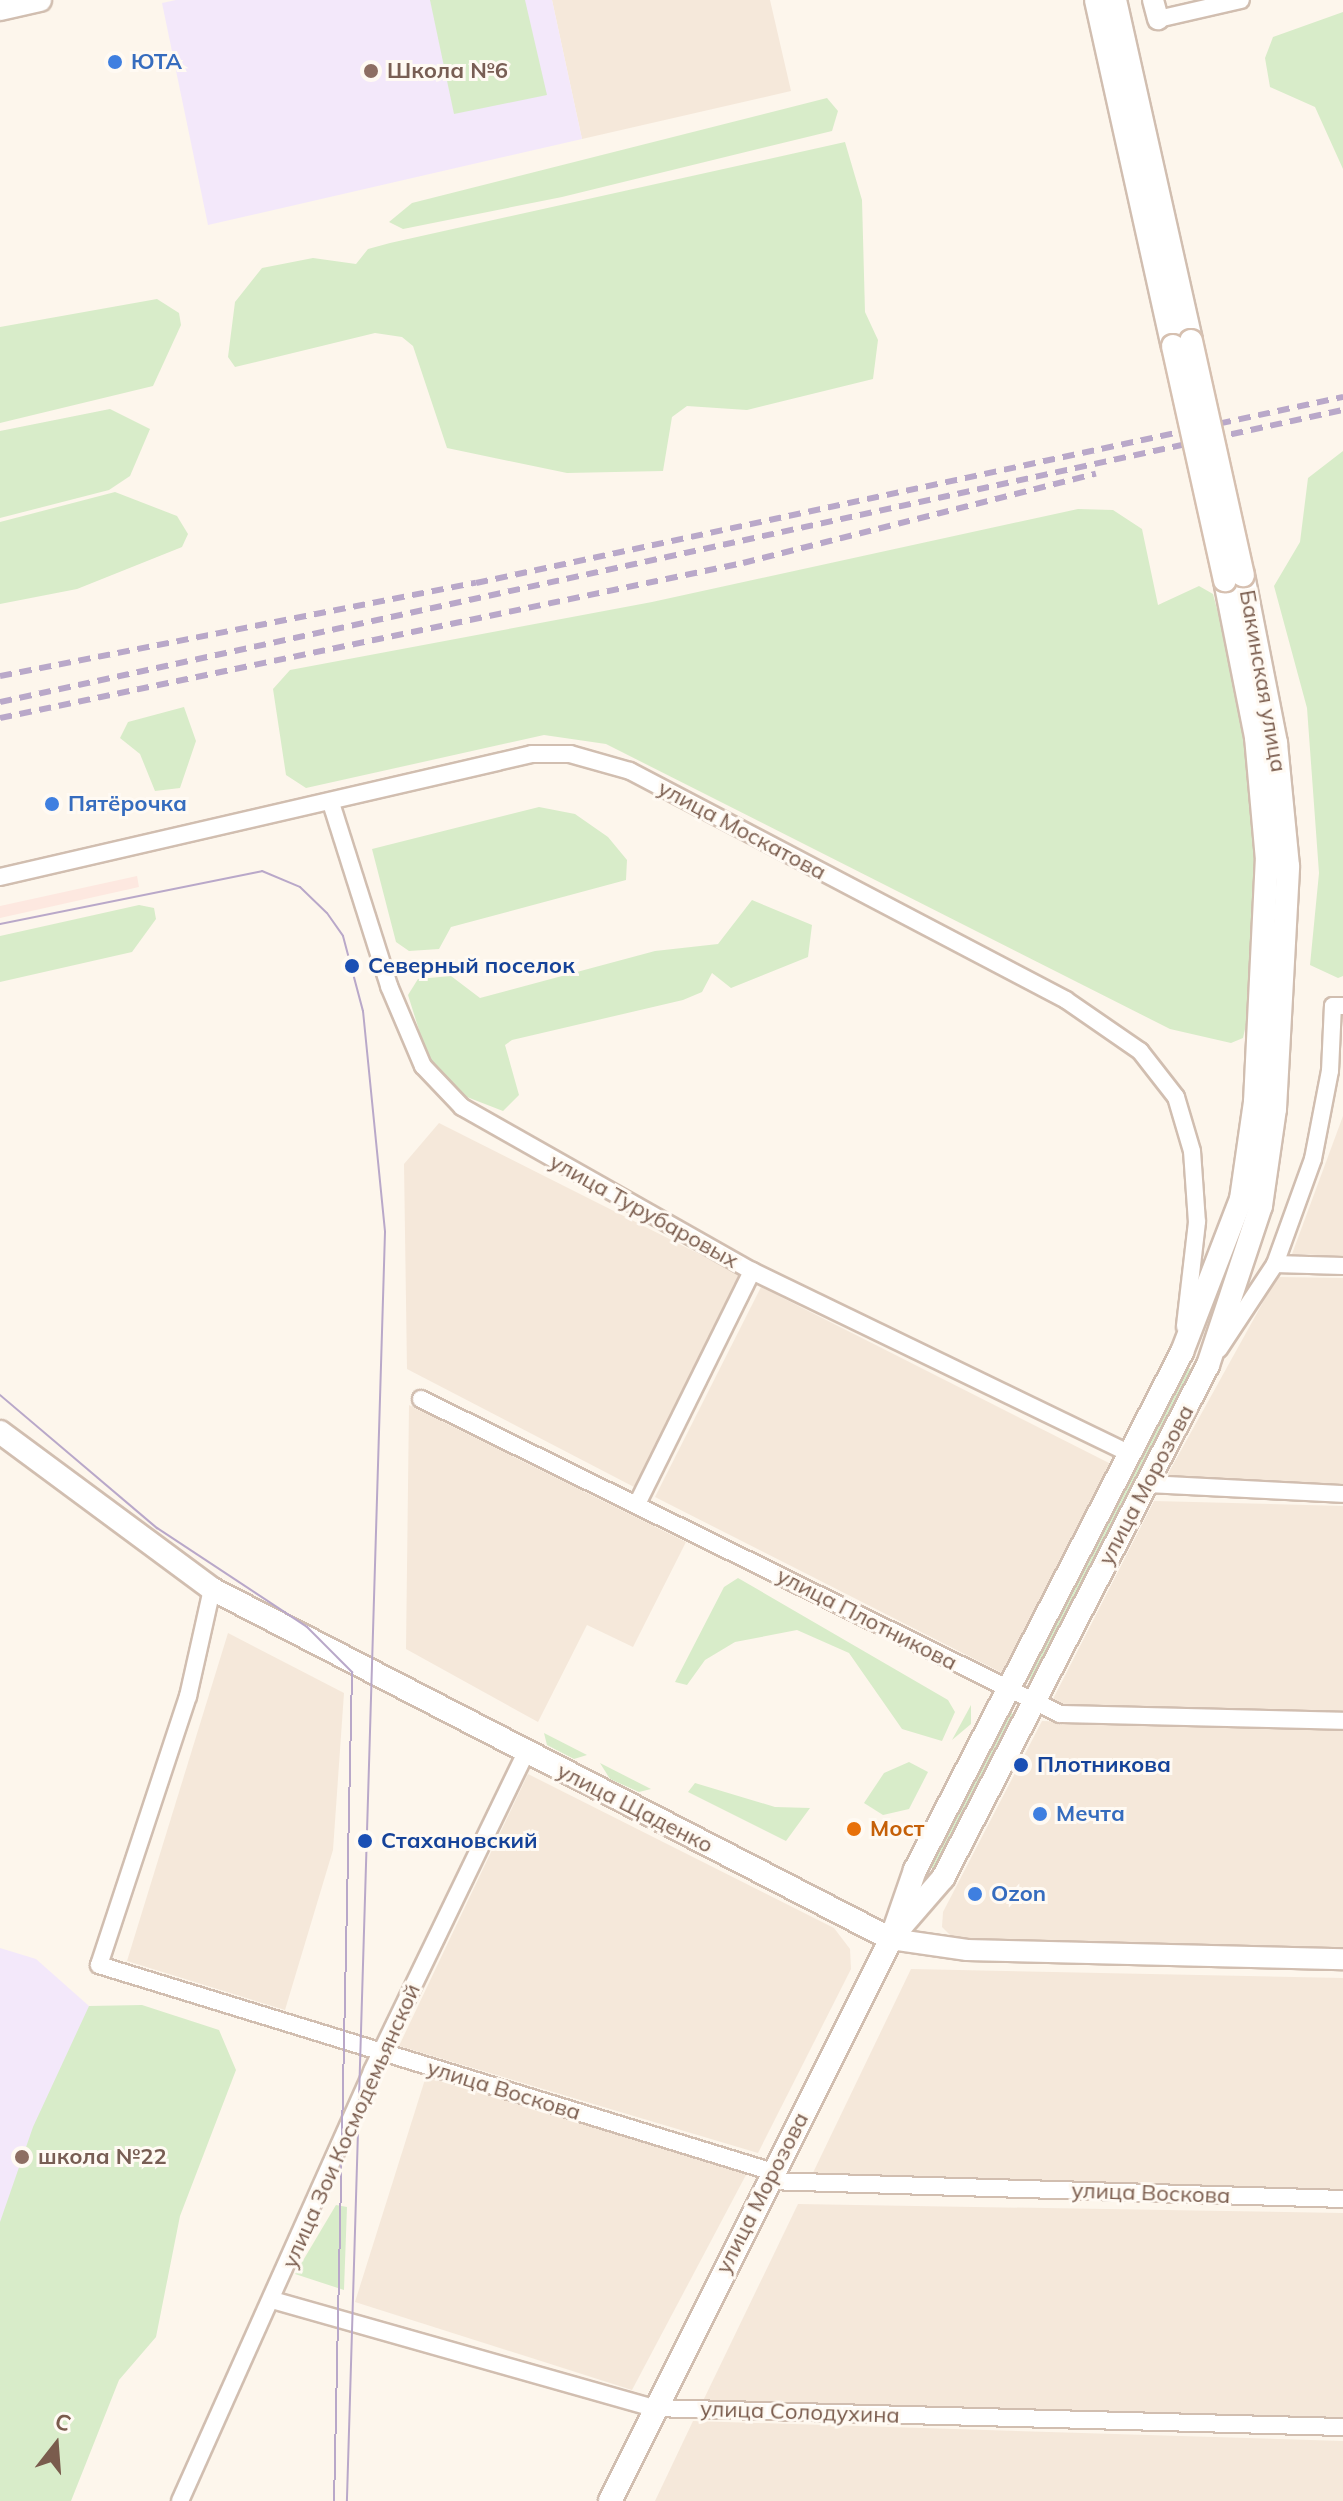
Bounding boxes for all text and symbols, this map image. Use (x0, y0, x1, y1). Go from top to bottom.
place label: ЮТА (131, 49, 182, 75)
marker: ЮТА (106, 53, 124, 71)
place label: Школа №6 (387, 58, 508, 84)
marker: Школа №6 (362, 62, 380, 80)
street label: Бакинская улица (1234, 588, 1292, 774)
street label: улица Москатова (654, 775, 830, 885)
place label: Пятёрочка (68, 791, 187, 817)
marker: Пятёрочка (43, 795, 61, 813)
place label: Северный поселок (368, 953, 575, 979)
marker: Северный поселок (343, 957, 361, 975)
street label: улица Турубаровых (545, 1148, 743, 1274)
street label: улица Морозова (1093, 1401, 1199, 1569)
street label: улица Плотникова (772, 1562, 962, 1676)
place label: Плотникова (1037, 1752, 1171, 1778)
marker: Плотникова (1012, 1756, 1030, 1774)
street label: улица Щаденко (553, 1757, 717, 1859)
place label: Мечта (1056, 1801, 1125, 1827)
marker: Мечта (1031, 1805, 1049, 1823)
place label: Мост (870, 1816, 925, 1842)
marker: Мост (845, 1820, 863, 1838)
place label: Стахановский (381, 1828, 538, 1854)
marker: Стахановский (356, 1832, 374, 1850)
place label: Ozon (991, 1881, 1046, 1907)
marker: Ozon (966, 1885, 984, 1903)
street label: улица Зои Космодемьянской (276, 1980, 426, 2272)
street label: улица Воскова (424, 2054, 584, 2126)
street label: улица Морозова (710, 2108, 814, 2278)
place label: школа №22 (38, 2144, 167, 2170)
marker: школа №22 (13, 2148, 31, 2166)
street label: улица Воскова (1071, 2177, 1231, 2209)
street label: улица Солодухина (700, 2395, 900, 2429)
north arrow (16, 2405, 96, 2485)
text: С (52, 2406, 74, 2438)

